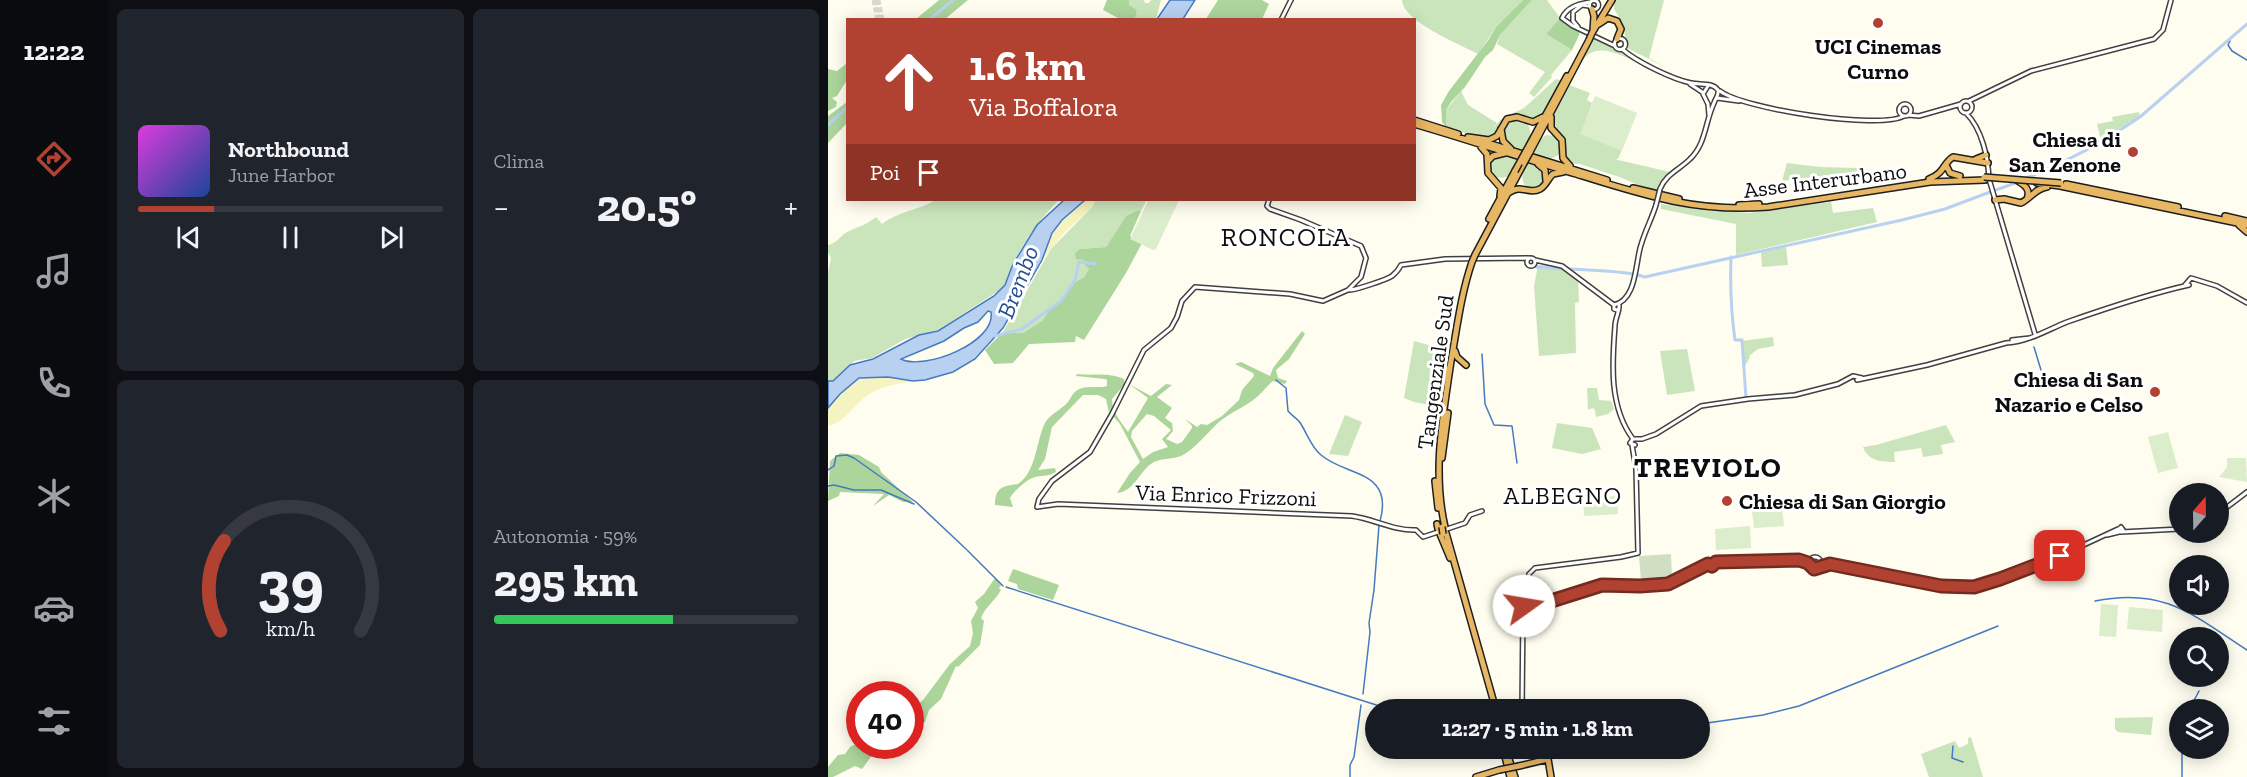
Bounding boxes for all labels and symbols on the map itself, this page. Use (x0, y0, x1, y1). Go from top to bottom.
marker: UCI Cinemas Curno (1871, 16, 1885, 30)
place label: UCI Cinemas Curno (1815, 33, 1941, 85)
place label: Chiesa di San Zenone (2009, 126, 2121, 178)
marker: Chiesa di San Zenone (2126, 145, 2140, 159)
street label: Asse Interurbano (1742, 157, 1908, 204)
district label: RONCOLA (1221, 221, 1351, 253)
water label: Brembo (991, 242, 1045, 322)
street label: Tangenziale Sud (1411, 293, 1460, 451)
place label: Chiesa di San Nazario e Celso (1995, 366, 2143, 418)
marker: Chiesa di San Nazario e Celso (2148, 385, 2162, 399)
district label: TREVIOLO (1634, 451, 1782, 484)
street label: Via Enrico Frizzoni (1134, 479, 1317, 512)
district label: ALBEGNO (1503, 481, 1623, 510)
north arrow (2169, 483, 2229, 543)
place label: Chiesa di San Giorgio (1739, 488, 1946, 515)
marker: Chiesa di San Giorgio (1720, 494, 1734, 508)
pin (2034, 530, 2085, 581)
position arrow (1492, 574, 1556, 638)
speed limit sign: 40 (846, 681, 924, 759)

